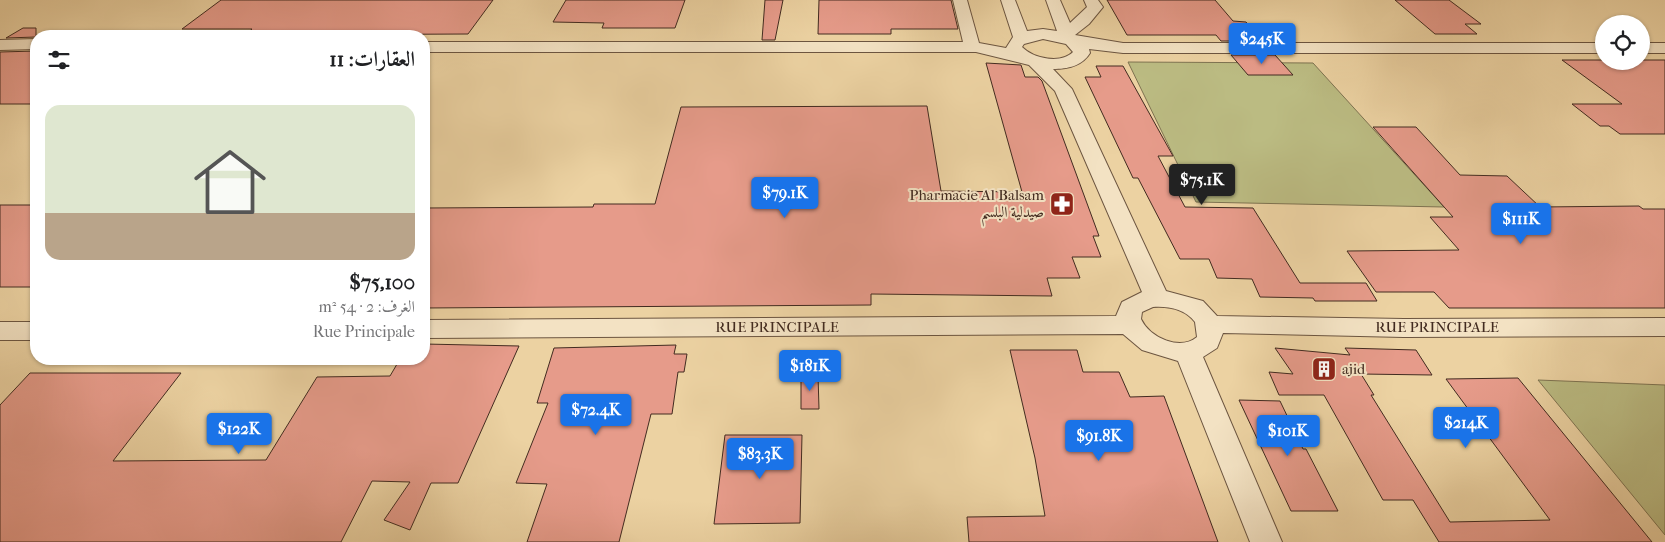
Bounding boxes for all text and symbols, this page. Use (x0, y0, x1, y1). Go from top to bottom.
map controls (1595, 15, 1650, 70)
button: locate (1595, 15, 1650, 70)
pin: $245K (1227, 22, 1297, 65)
text: $245K (1240, 29, 1284, 48)
icon: filters (45, 46, 73, 74)
text: العقارات: 11 (329, 47, 415, 71)
icon: home (185, 137, 275, 227)
pin: $75.1K (1161, 164, 1243, 206)
text: $75.1K (1180, 170, 1224, 189)
pin: $79.1K (744, 176, 826, 219)
text: $79.1K (762, 183, 808, 202)
place label: Pharmacie Al Balsam صيدلية البلسم (909, 186, 1045, 227)
pharmacy icon: Pharmacie Al Balsam صيدلية البلسم (1049, 191, 1075, 217)
pin: $111K (1486, 202, 1556, 245)
text: $111K (1502, 209, 1540, 228)
text: $75,100 (349, 270, 415, 294)
text: الغرف: 2 · 54 m² (318, 297, 415, 316)
street label: RUE PRINCIPALE (715, 318, 839, 336)
street label: RUE PRINCIPALE (1375, 318, 1499, 336)
text: Rue Principale (313, 322, 415, 341)
pin: $181K (775, 350, 845, 392)
text: $181K (790, 356, 830, 375)
building icon: ajid (1311, 356, 1337, 382)
place label: ajid (1342, 360, 1366, 378)
pin: $72.4K (555, 394, 637, 436)
text: $72.4K (571, 400, 621, 419)
pin: $214K (1431, 406, 1501, 449)
pin: $122K (204, 412, 274, 455)
text: $214K (1444, 413, 1488, 432)
pin: $101K (1253, 414, 1323, 457)
text: $122K (218, 419, 260, 438)
pin: $91.8K (1058, 420, 1140, 462)
text: $101K (1268, 421, 1308, 440)
text: $91.8K (1076, 426, 1122, 445)
pin: $83.3K (719, 438, 801, 480)
text: $83.3K (738, 444, 782, 463)

